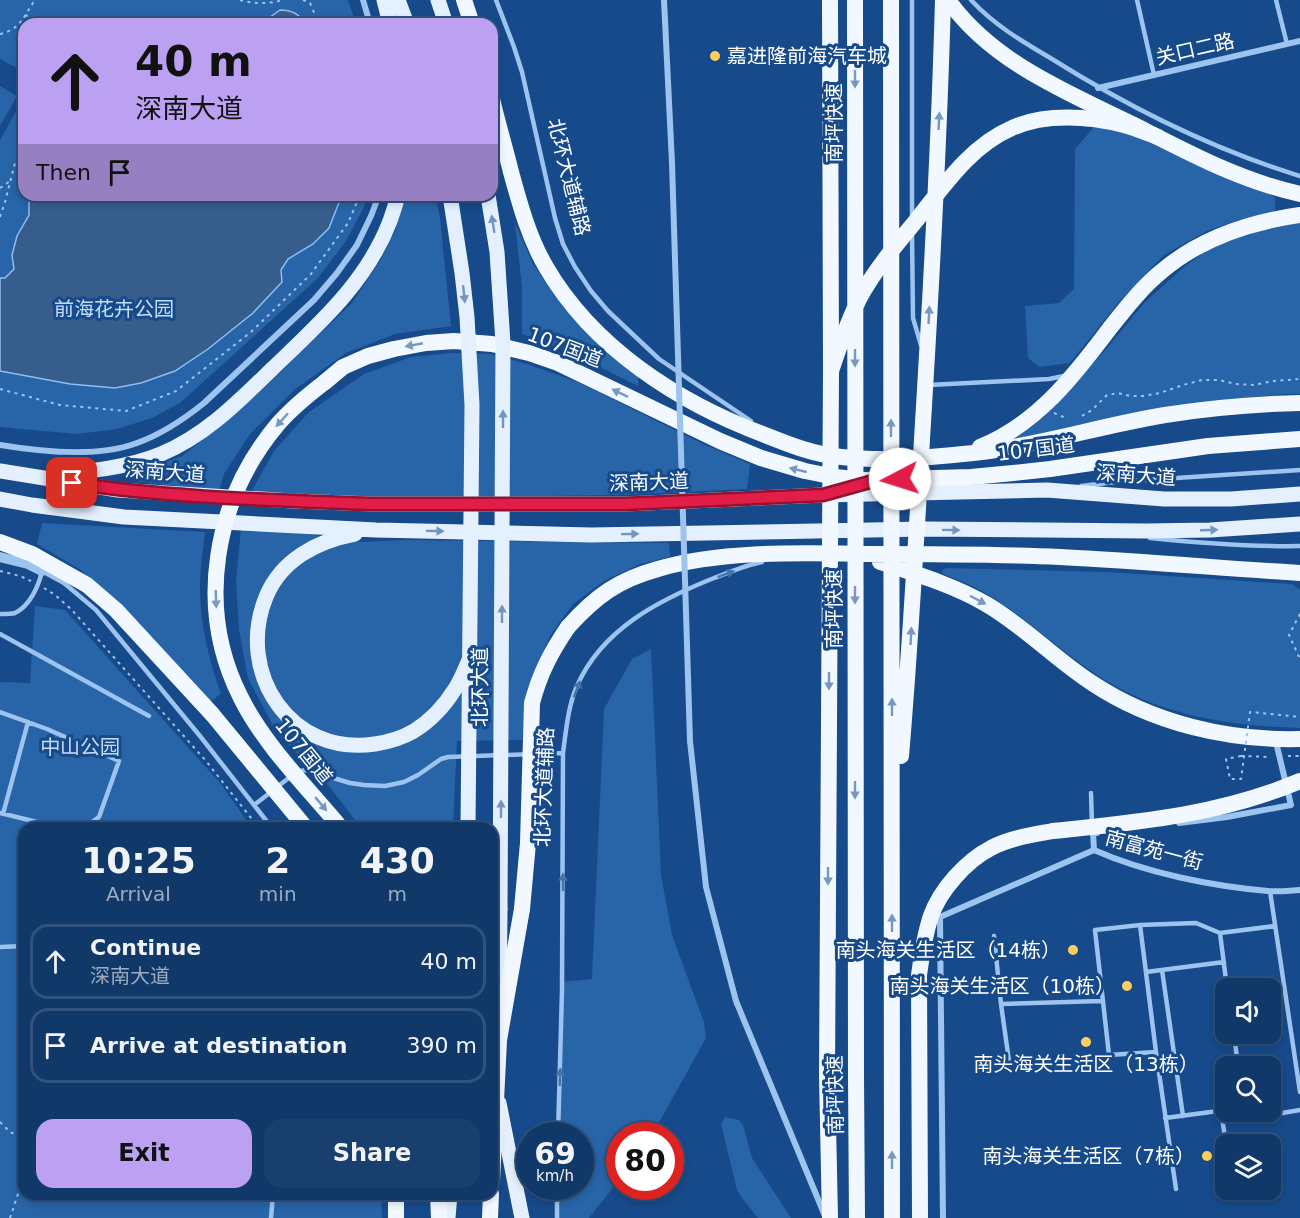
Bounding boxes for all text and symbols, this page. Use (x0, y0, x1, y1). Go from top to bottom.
street label: 关口二路 (1153, 28, 1237, 70)
text: 40 m (135, 37, 252, 86)
icon: ahead (36, 42, 114, 120)
place label: 嘉进隆前海汽车城 (727, 44, 887, 68)
marker: 嘉进隆前海汽车城 (708, 49, 722, 63)
one-way arrow (850, 70, 860, 89)
street label: 南坪快速 (822, 83, 846, 163)
text: 深南大道 (135, 93, 243, 124)
one-way arrow (934, 111, 943, 130)
street label: 北环大道辅路 (543, 116, 595, 238)
icon: arrive (103, 156, 136, 189)
text: Then (36, 160, 91, 185)
one-way arrow (488, 215, 497, 234)
one-way arrow (459, 285, 469, 304)
park label: 前海花卉公园 (54, 297, 174, 321)
one-way arrow (924, 306, 934, 325)
street label: 107国道 (524, 322, 606, 372)
one-way arrow (404, 341, 423, 350)
one-way arrow (850, 349, 860, 368)
one-way arrow (611, 388, 628, 397)
one-way arrow (498, 409, 508, 428)
one-way arrow (275, 413, 289, 428)
one-way arrow (886, 418, 896, 437)
street label: 107国道 (996, 432, 1076, 466)
position arrow (868, 447, 932, 511)
pin (46, 457, 97, 508)
street label: 深南大道 (124, 457, 206, 487)
street label: 深南大道 (1095, 460, 1177, 490)
one-way arrow (789, 464, 808, 474)
icon: arrive (55, 466, 88, 499)
street label: 深南大道 (609, 469, 689, 495)
one-way arrow (941, 525, 960, 535)
one-way arrow (1199, 525, 1218, 534)
one-way arrow (425, 527, 444, 536)
one-way arrow (620, 529, 639, 539)
one-way arrow (718, 568, 736, 578)
street label: 南坪快速 (822, 569, 846, 649)
one-way arrow (850, 586, 860, 605)
one-way arrow (211, 589, 221, 608)
one-way arrow (970, 595, 987, 605)
one-way arrow (497, 604, 507, 623)
one-way arrow (906, 626, 915, 645)
street label: 北环大道 (468, 647, 492, 727)
one-way arrow (824, 672, 834, 691)
one-way arrow (573, 680, 582, 698)
one-way arrow (887, 697, 897, 716)
street label: 107国道 (270, 713, 338, 789)
street label: 北环大道辅路 (530, 727, 558, 847)
park label: 中山公园 (40, 735, 120, 759)
one-way arrow (850, 781, 860, 800)
one-way arrow (314, 796, 327, 811)
one-way arrow (496, 799, 506, 818)
street label: 南富苑一街 (1103, 825, 1205, 875)
text: 10:25 (81, 840, 196, 881)
text: 2 (265, 840, 290, 881)
text: 430 (360, 840, 435, 881)
one-way arrow (823, 867, 833, 886)
one-way arrow (558, 873, 568, 892)
text: Arrival (106, 882, 171, 906)
text: min (259, 882, 297, 906)
text: m (388, 882, 407, 906)
one-way arrow (887, 913, 897, 932)
text: Continue (90, 935, 201, 960)
place label: 南头海关生活区（14栋） (836, 938, 1061, 962)
marker: 南头海关生活区（14栋） (1066, 943, 1080, 957)
icon: ahead (39, 945, 72, 978)
text: 40 m (421, 949, 477, 974)
text: 深南大道 (90, 964, 170, 988)
place label: 南头海关生活区（10栋） (890, 974, 1115, 998)
map controls (1215, 978, 1281, 1200)
button: sound (1215, 978, 1281, 1044)
marker: 南头海关生活区（10栋） (1120, 979, 1134, 993)
icon: arrive (39, 1029, 72, 1062)
text: Arrive at destination (90, 1033, 347, 1058)
text: 390 m (407, 1033, 477, 1058)
marker: 南头海关生活区（13栋） (1079, 1035, 1093, 1049)
place label: 南头海关生活区（13栋） (973, 1052, 1199, 1076)
street label: 南坪快速 (822, 1055, 848, 1135)
button: search (1215, 1056, 1281, 1122)
one-way arrow (555, 1068, 565, 1087)
button: Exit (36, 1119, 252, 1188)
button: Share (264, 1119, 480, 1188)
speed limit sign: 80 (606, 1122, 684, 1200)
button: layers (1215, 1134, 1281, 1200)
text: 69 (534, 1136, 576, 1171)
place label: 南头海关生活区（7栋） (982, 1144, 1195, 1168)
marker: 南头海关生活区（7栋） (1200, 1149, 1214, 1163)
one-way arrow (887, 1150, 897, 1169)
text: km/h (536, 1167, 574, 1185)

